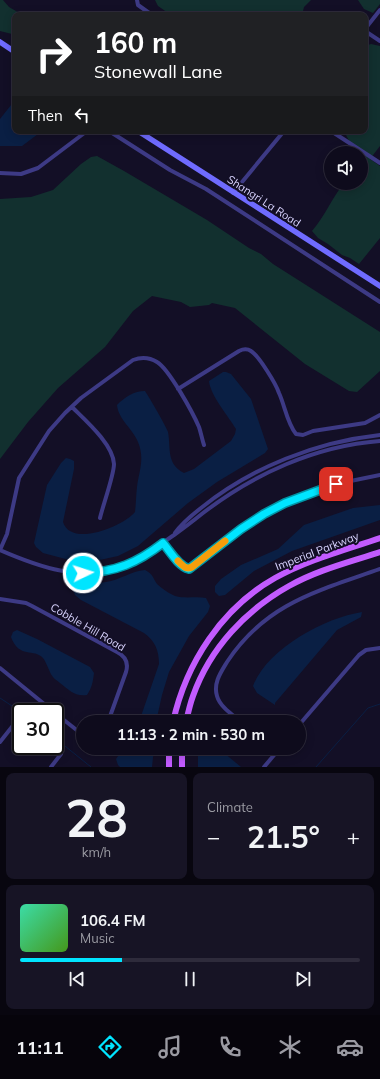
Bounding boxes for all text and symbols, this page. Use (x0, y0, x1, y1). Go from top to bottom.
text: 160 m (94, 25, 177, 60)
icon: right (28, 28, 80, 80)
text: Stonewall Lane (94, 60, 222, 83)
icon: left (71, 104, 93, 126)
text: Then (28, 106, 63, 125)
map controls (324, 146, 368, 190)
button: sound (324, 146, 368, 190)
street label: Shangri La Road (225, 172, 303, 230)
pin (319, 467, 353, 501)
icon: arrive (325, 473, 347, 495)
street label: Imperial Parkway (273, 529, 361, 573)
position arrow (62, 552, 104, 594)
street label: Cobble Hill Road (48, 600, 128, 654)
speed limit sign: 30 (12, 703, 64, 755)
text: 11:13 · 2 min · 530 m (117, 725, 265, 744)
text: 28 (65, 785, 128, 850)
text: Climate (207, 799, 253, 815)
text: 21.5° (247, 818, 320, 856)
text: − (207, 823, 220, 851)
text: + (347, 823, 360, 851)
text: km/h (82, 844, 111, 860)
text: 106.4 FM (80, 911, 145, 930)
text: Music (80, 930, 115, 946)
icon: previous (66, 968, 88, 990)
icon: pause (179, 968, 201, 990)
icon: next (292, 968, 314, 990)
icon: directions (96, 1033, 124, 1061)
icon: music (156, 1033, 184, 1061)
icon: phone (216, 1033, 244, 1061)
icon: climate (276, 1033, 304, 1061)
icon: car (336, 1033, 364, 1061)
text: 11:11 (16, 1036, 64, 1059)

